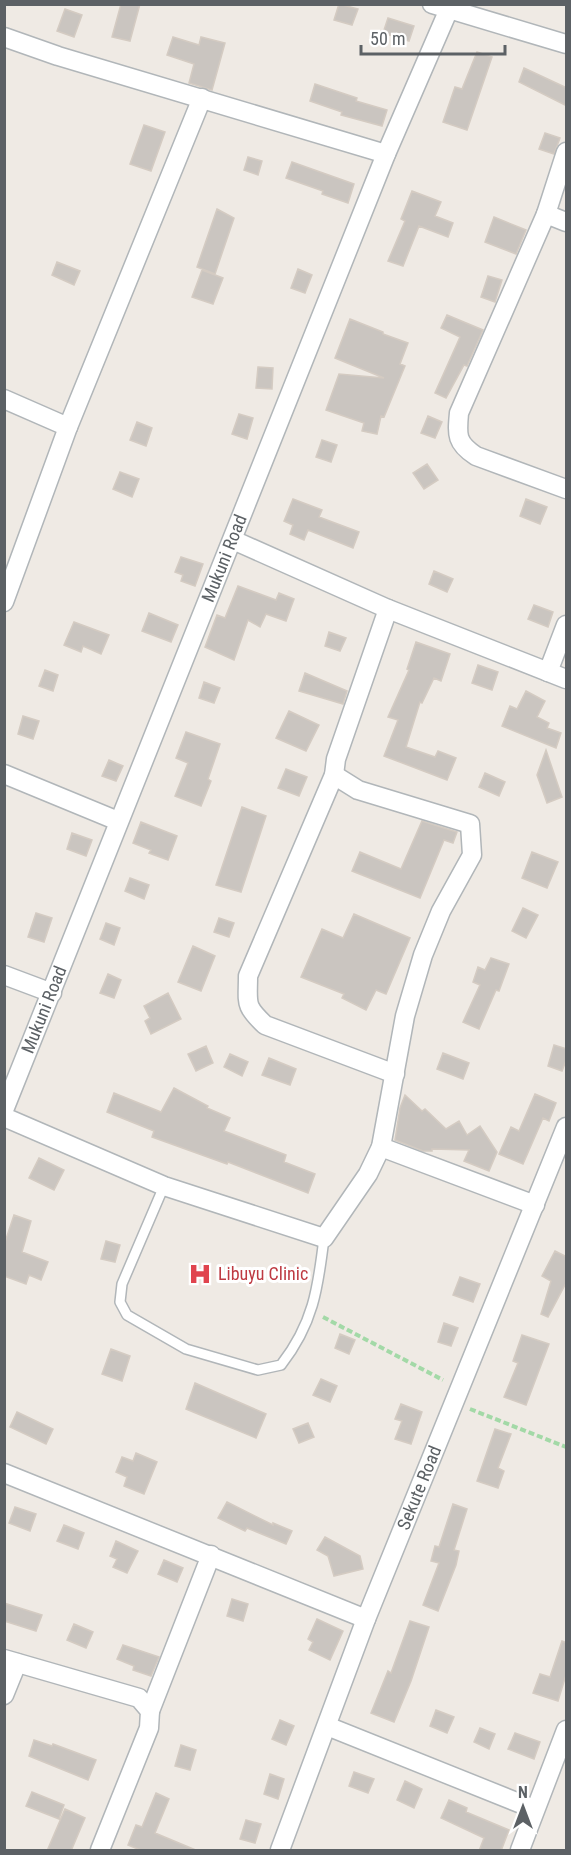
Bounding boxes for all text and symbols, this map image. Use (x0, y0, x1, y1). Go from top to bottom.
scale bar (361, 18, 505, 56)
text: 50 m (370, 28, 405, 49)
street label: Mukuni Road (197, 511, 251, 605)
street label: Mukuni Road (17, 963, 70, 1056)
hospital icon: Libuyu Clinic (187, 1261, 213, 1287)
place label: Libuyu Clinic (218, 1263, 308, 1284)
street label: Sekute Road (392, 1443, 445, 1533)
north arrow (493, 1777, 553, 1837)
text: N (518, 1783, 528, 1802)

